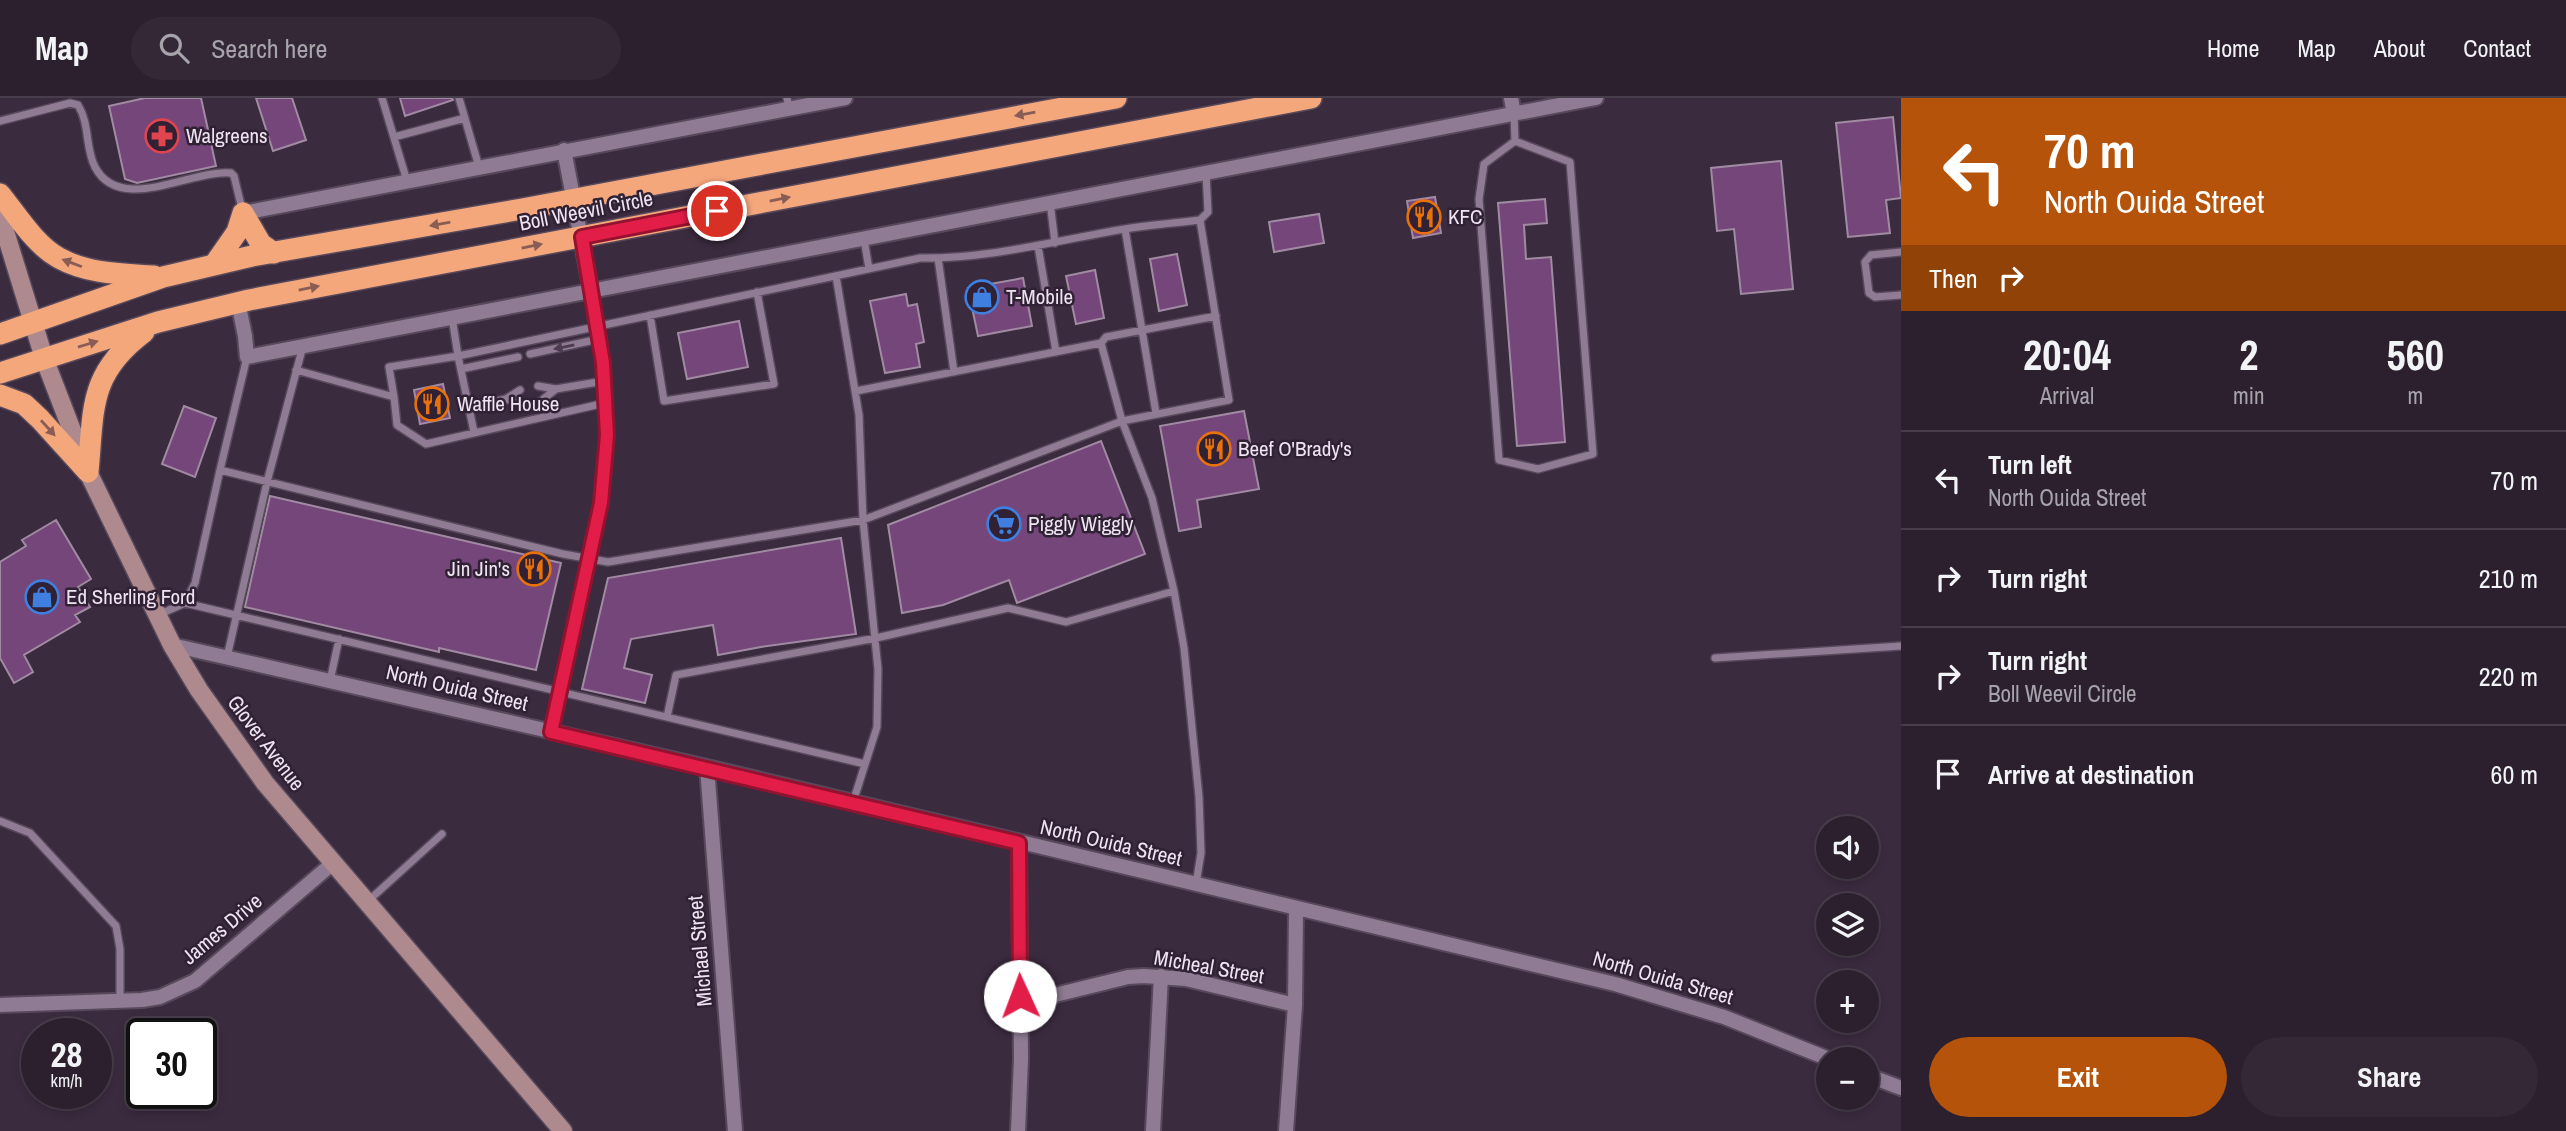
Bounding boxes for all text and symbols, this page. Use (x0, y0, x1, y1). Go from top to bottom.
search box (131, 17, 621, 80)
text: Map (35, 26, 89, 70)
icon: search (155, 29, 193, 67)
text: Search here (211, 31, 327, 66)
text: Home (2207, 32, 2259, 64)
text: Map (2297, 32, 2336, 64)
text: About (2374, 32, 2425, 64)
text: Contact (2463, 32, 2531, 64)
one-way arrow (1014, 109, 1036, 120)
pharmacy icon: Walgreens (143, 117, 181, 155)
text: 70 m (2044, 117, 2136, 183)
place label: Walgreens (186, 121, 268, 150)
icon: left (1929, 126, 2020, 217)
text: North Ouida Street (2044, 180, 2264, 223)
pin (687, 181, 747, 241)
street label: Boll Weevil Circle (517, 183, 655, 238)
icon: arrive (698, 192, 736, 230)
one-way arrow (769, 193, 791, 204)
restaurant icon: KFC (1405, 198, 1443, 236)
place label: KFC (1448, 202, 1482, 231)
one-way arrow (429, 219, 451, 230)
one-way arrow (521, 240, 543, 251)
one-way arrow (62, 257, 83, 268)
icon: right (1992, 259, 2030, 297)
text: Then (1929, 261, 1978, 296)
shop icon: T-Mobile (963, 278, 1001, 316)
place label: T-Mobile (1006, 282, 1073, 311)
one-way arrow (298, 283, 320, 294)
text: 20:04 (2023, 327, 2111, 383)
text: 2 (2239, 327, 2258, 383)
text: 560 (2387, 327, 2444, 383)
one-way arrow (78, 338, 99, 349)
one-way arrow (553, 341, 575, 352)
text: Arrival (2040, 380, 2094, 411)
text: min (2233, 380, 2265, 411)
text: m (2407, 380, 2423, 411)
restaurant icon: Waffle House (413, 385, 451, 423)
place label: Waffle House (457, 389, 559, 418)
one-way arrow (40, 419, 56, 437)
restaurant icon: Beef O'Brady's (1195, 430, 1233, 468)
place label: Beef O'Brady's (1238, 434, 1352, 463)
text: Turn left (1988, 447, 2072, 482)
icon: left (1929, 461, 1967, 499)
text: 70 m (2491, 463, 2538, 498)
text: North Ouida Street (1988, 482, 2146, 513)
supermarket icon: Piggly Wiggly (985, 505, 1023, 543)
place label: Piggly Wiggly (1028, 509, 1134, 538)
restaurant icon: Jin Jin's (515, 550, 553, 588)
place label: Jin Jin's (447, 554, 510, 583)
icon: right (1929, 559, 1967, 597)
text: Turn right (1988, 561, 2087, 596)
text: 210 m (2479, 561, 2538, 596)
shop icon: Ed Sherling Ford (23, 578, 61, 616)
place label: Ed Sherling Ford (66, 582, 195, 611)
text: Turn right (1988, 643, 2087, 678)
street label: North Ouida Street (383, 657, 531, 718)
icon: right (1929, 657, 1967, 695)
text: 220 m (2479, 659, 2538, 694)
text: Boll Weevil Circle (1988, 678, 2137, 709)
street label: Glover Avenue (221, 689, 312, 796)
icon: arrive (1929, 755, 1967, 793)
text: Arrive at destination (1988, 757, 2194, 792)
text: 60 m (2491, 757, 2538, 792)
street label: North Ouida Street (1037, 812, 1185, 873)
map controls (1816, 816, 1879, 1110)
button: sound (1816, 816, 1879, 879)
street label: James Drive (175, 886, 268, 971)
button: layers (1816, 893, 1879, 956)
street label: Michael Street (680, 894, 719, 1008)
street label: Micheal Street (1152, 943, 1266, 990)
street label: North Ouida Street (1590, 944, 1737, 1011)
position arrow (983, 959, 1057, 1033)
button: + (1816, 970, 1879, 1033)
speed limit sign: 30 (126, 1018, 217, 1109)
text: 28 (51, 1031, 82, 1078)
button: Exit (1929, 1037, 2227, 1117)
button: Share (2241, 1037, 2538, 1117)
button: − (1816, 1047, 1879, 1110)
text: km/h (51, 1068, 83, 1093)

